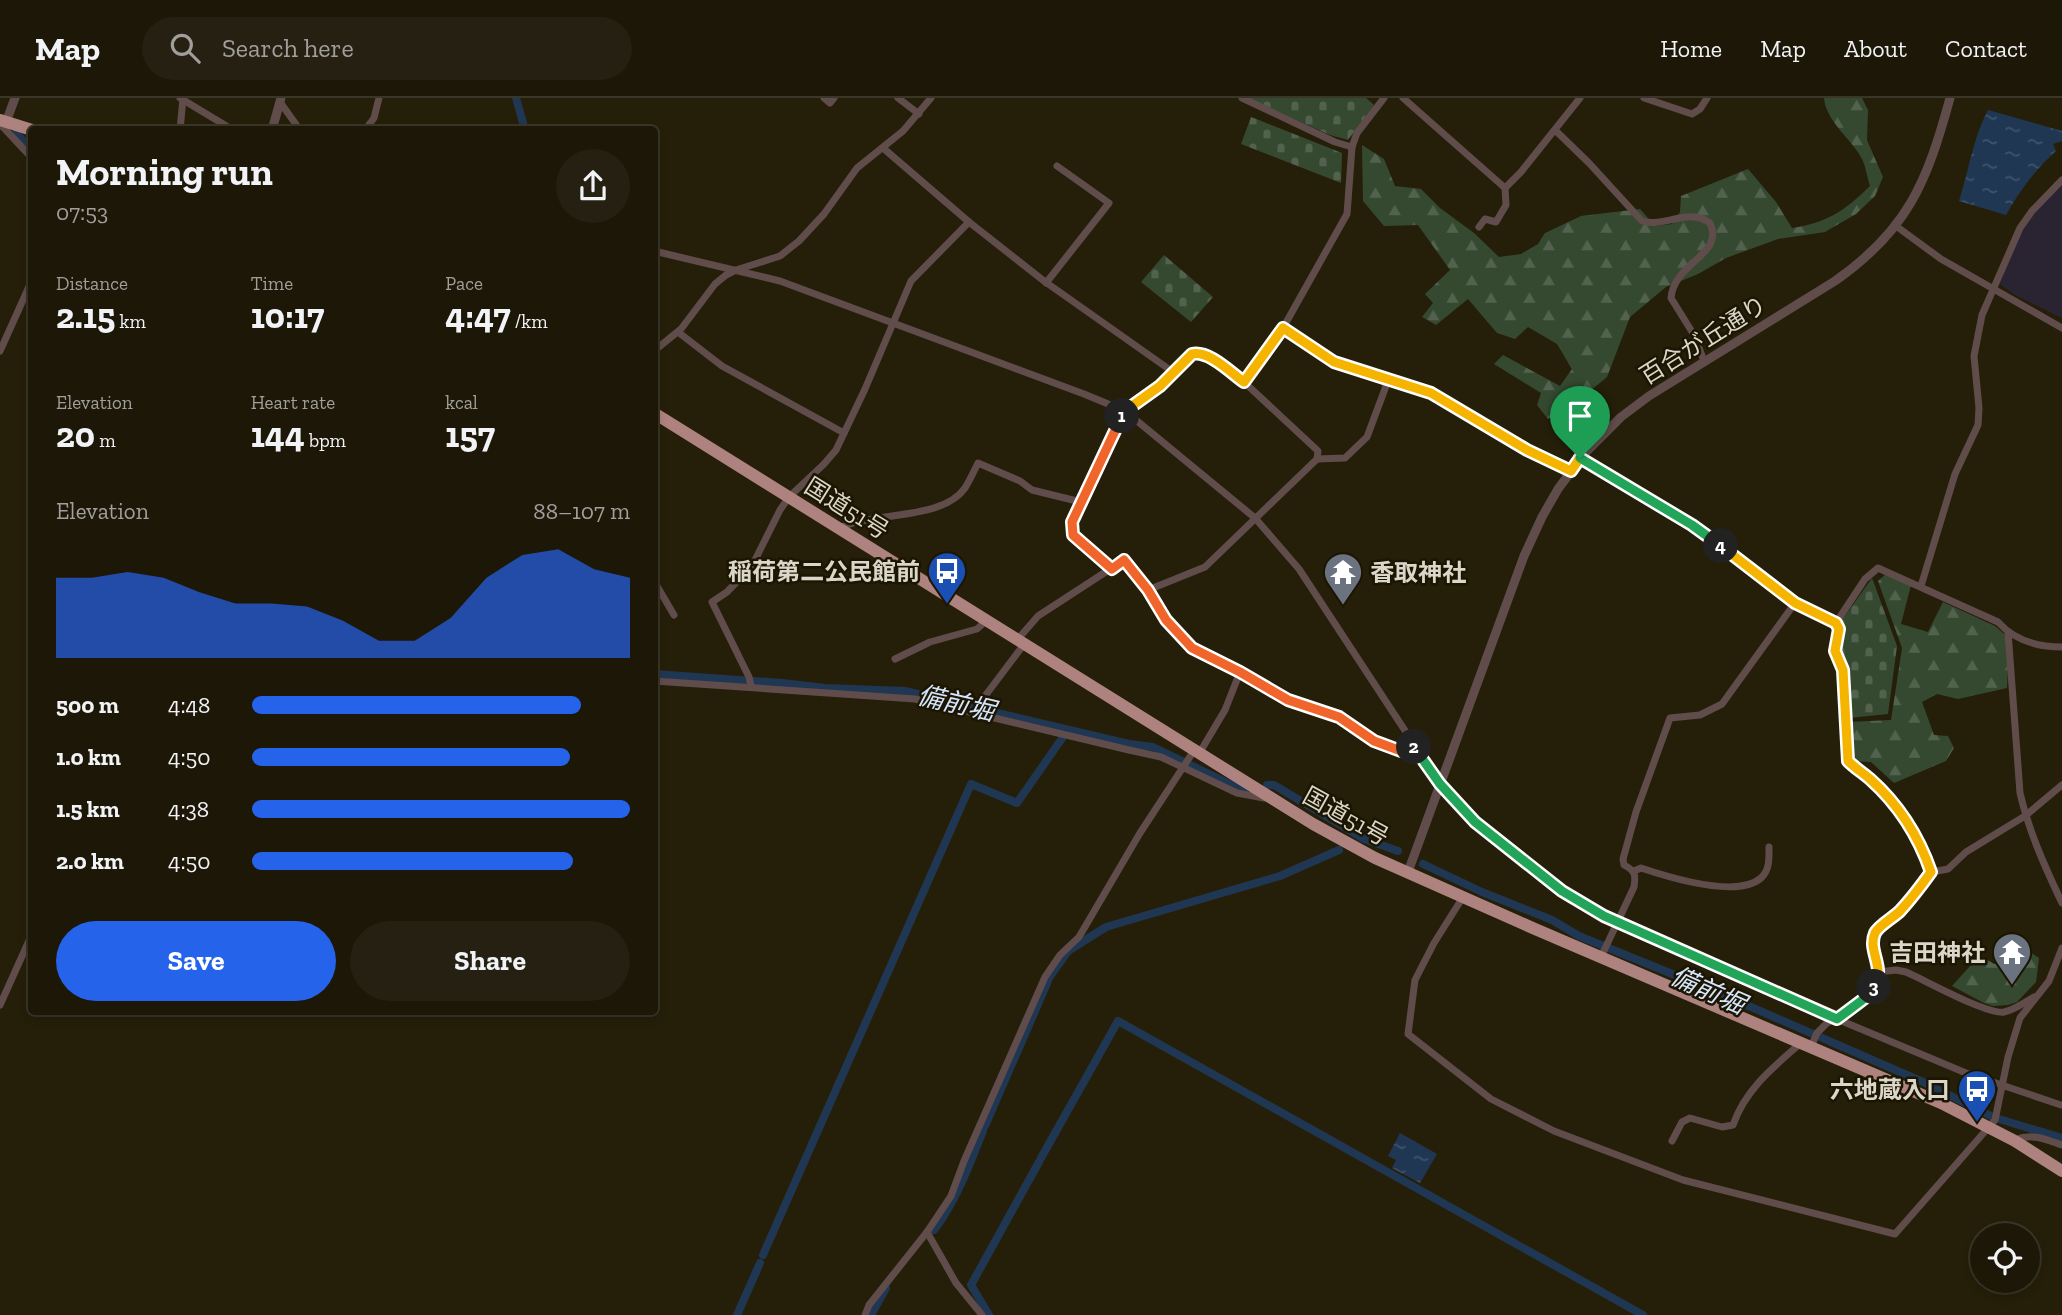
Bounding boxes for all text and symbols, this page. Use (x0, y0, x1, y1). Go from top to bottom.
search box (142, 17, 632, 80)
text: Map (35, 29, 100, 68)
icon: search (166, 29, 204, 67)
text: Search here (222, 32, 354, 64)
text: Home (1660, 34, 1722, 63)
text: Map (1760, 34, 1806, 63)
text: About (1844, 34, 1907, 63)
text: Contact (1945, 34, 2027, 63)
text: Morning run (56, 149, 273, 195)
button: share (556, 149, 630, 223)
text: 07:53 (56, 198, 108, 226)
text: Distance (56, 272, 128, 295)
text: Time (251, 272, 293, 295)
text: Pace (445, 272, 483, 295)
street label: 百合が丘通り (1634, 290, 1772, 390)
text: 2.15 (56, 295, 115, 337)
text: 10:17 (251, 295, 324, 337)
text: 4:47 (445, 295, 511, 337)
text: km (115, 310, 146, 333)
text: /km (511, 310, 548, 333)
pin (1550, 386, 1610, 458)
text: Elevation (56, 391, 133, 414)
text: Heart rate (251, 391, 335, 414)
text: kcal (445, 391, 478, 414)
icon: arrive (1561, 397, 1599, 435)
pin: 1 (1104, 398, 1140, 434)
text: 1 (1118, 404, 1125, 427)
text: 20 (56, 414, 95, 456)
text: 144 (251, 414, 305, 456)
text: 157 (445, 414, 495, 456)
text: m (95, 429, 116, 452)
text: bpm (305, 429, 346, 452)
street label: 国道51号 (800, 471, 894, 545)
text: Elevation (56, 497, 149, 525)
text: 88–107 m (533, 497, 630, 525)
pin: 4 (1704, 528, 1738, 564)
text: 4 (1715, 534, 1726, 557)
bus stop icon: 稲荷第二公民館前 (926, 550, 968, 605)
temple icon: 香取神社 (1322, 551, 1364, 606)
place label: 稲荷第二公民館前 (728, 557, 920, 586)
place label: 香取神社 (1370, 558, 1466, 587)
water label: 備前堀 (914, 679, 1001, 728)
text: 500 m (56, 691, 119, 719)
text: 4:48 (168, 691, 210, 719)
pin: 2 (1396, 730, 1432, 764)
text: 2 (1408, 735, 1419, 758)
text: 1.0 km (56, 743, 121, 771)
text: 4:50 (168, 743, 211, 771)
street label: 国道51号 (1298, 781, 1394, 851)
text: 1.5 km (56, 795, 120, 823)
text: 4:38 (168, 795, 209, 823)
text: 2.0 km (56, 847, 124, 875)
text: 4:50 (168, 847, 211, 875)
button: Save (56, 921, 336, 1001)
button: Share (350, 921, 630, 1001)
temple icon: 吉田神社 (1991, 931, 2033, 986)
place label: 吉田神社 (1889, 938, 1985, 967)
water label: 備前堀 (1666, 960, 1754, 1022)
pin: 3 (1856, 970, 1892, 1004)
text: 3 (1868, 975, 1879, 998)
bus stop icon: 六地蔵入口 (1956, 1068, 1998, 1123)
place label: 六地蔵入口 (1830, 1075, 1950, 1104)
map controls (1970, 1223, 2040, 1293)
button: locate (1970, 1223, 2040, 1293)

